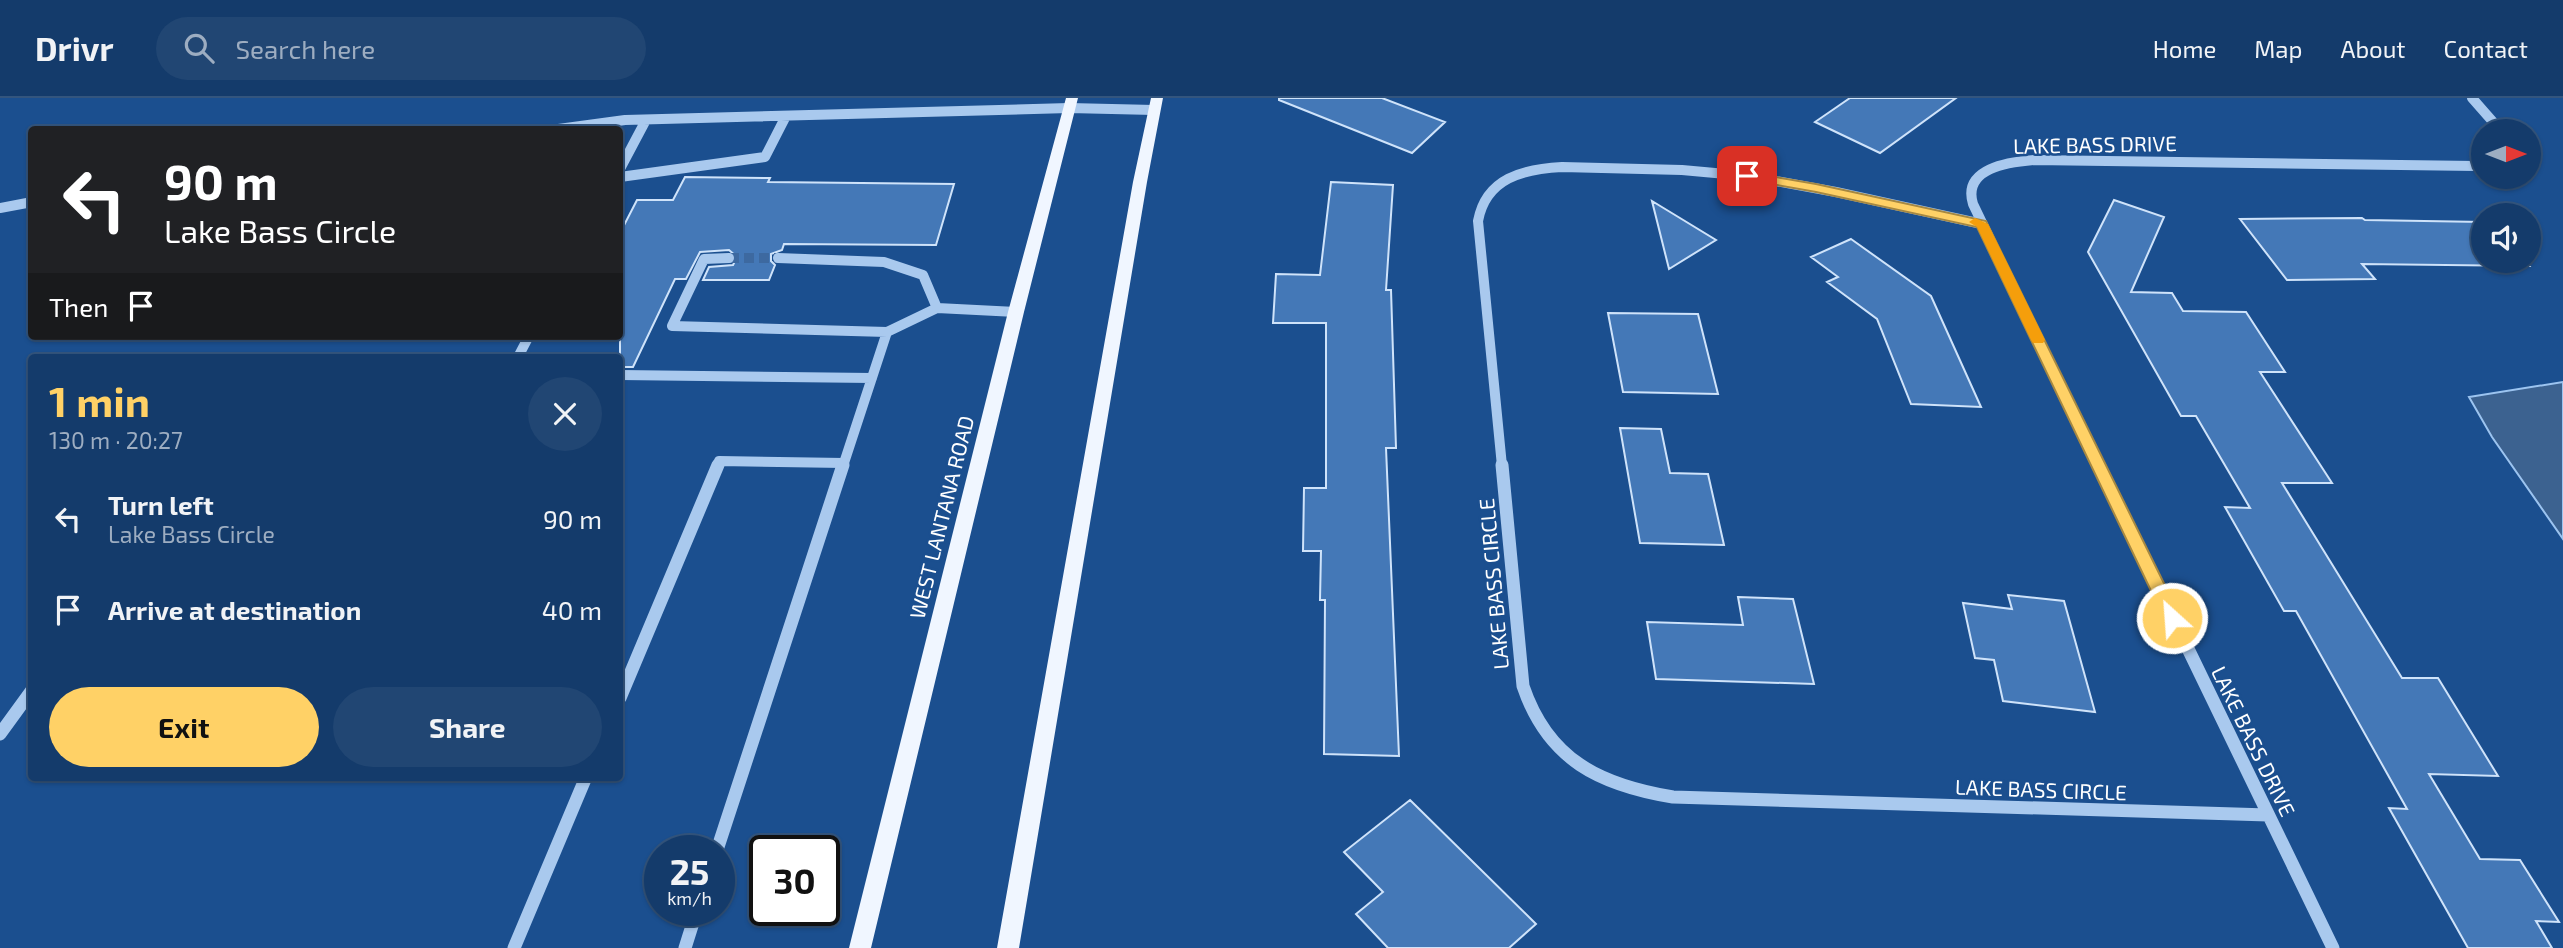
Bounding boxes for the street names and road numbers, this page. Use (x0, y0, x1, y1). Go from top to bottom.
street label: LAKE BASS DRIVE (2013, 130, 2177, 158)
street label: WEST LANTANA ROAD (904, 413, 978, 621)
street label: LAKE BASS CIRCLE (1473, 497, 1513, 671)
street label: LAKE BASS DRIVE (2207, 662, 2301, 820)
street label: LAKE BASS CIRCLE (1955, 774, 2127, 804)

